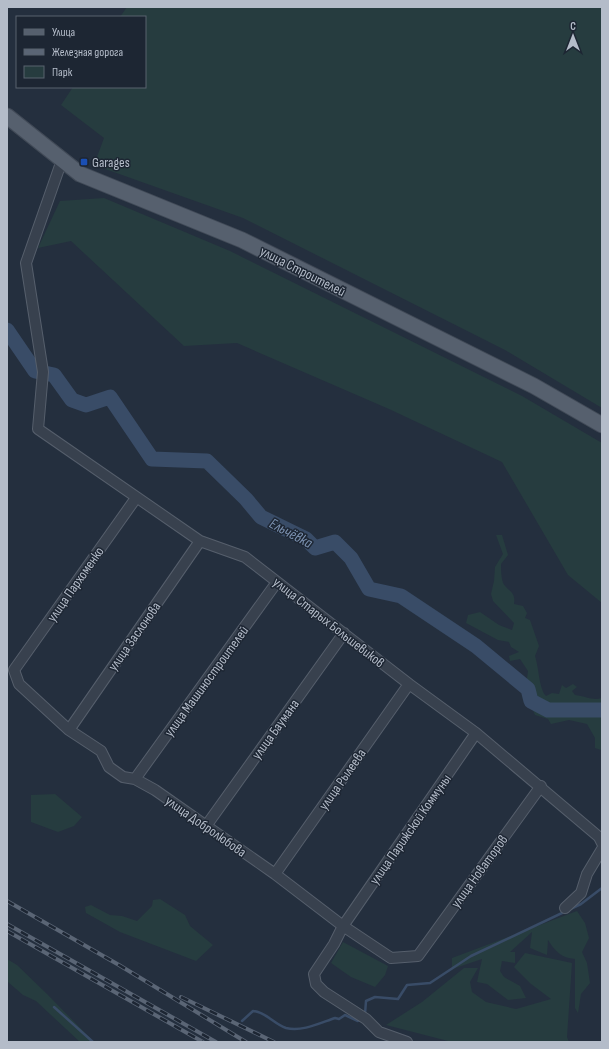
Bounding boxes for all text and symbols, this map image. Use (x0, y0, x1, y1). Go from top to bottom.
legend (16, 16, 146, 88)
north arrow (553, 16, 593, 56)
text: С (570, 20, 576, 33)
text: Улица (52, 25, 76, 40)
text: Железная дорога (52, 45, 124, 60)
text: Парк (52, 65, 73, 80)
place label: Garages (92, 154, 130, 171)
marker: Garages (79, 157, 89, 167)
street label: улица Строителей (257, 243, 349, 300)
water label: Ельчёвка (266, 514, 316, 553)
street label: улица Пархоменко (43, 543, 108, 625)
street label: улица Старых Большевиков (269, 574, 388, 671)
street label: улица Заслонова (104, 599, 164, 674)
street label: улица Машиностроителей (161, 623, 252, 740)
street label: улица Баумана (248, 696, 303, 763)
street label: улица Рылеева (315, 745, 370, 813)
street label: улица Парижской Коммуны (366, 771, 455, 888)
street label: улица Добролюбова (162, 792, 250, 861)
street label: улица Новаторов (447, 831, 512, 911)

